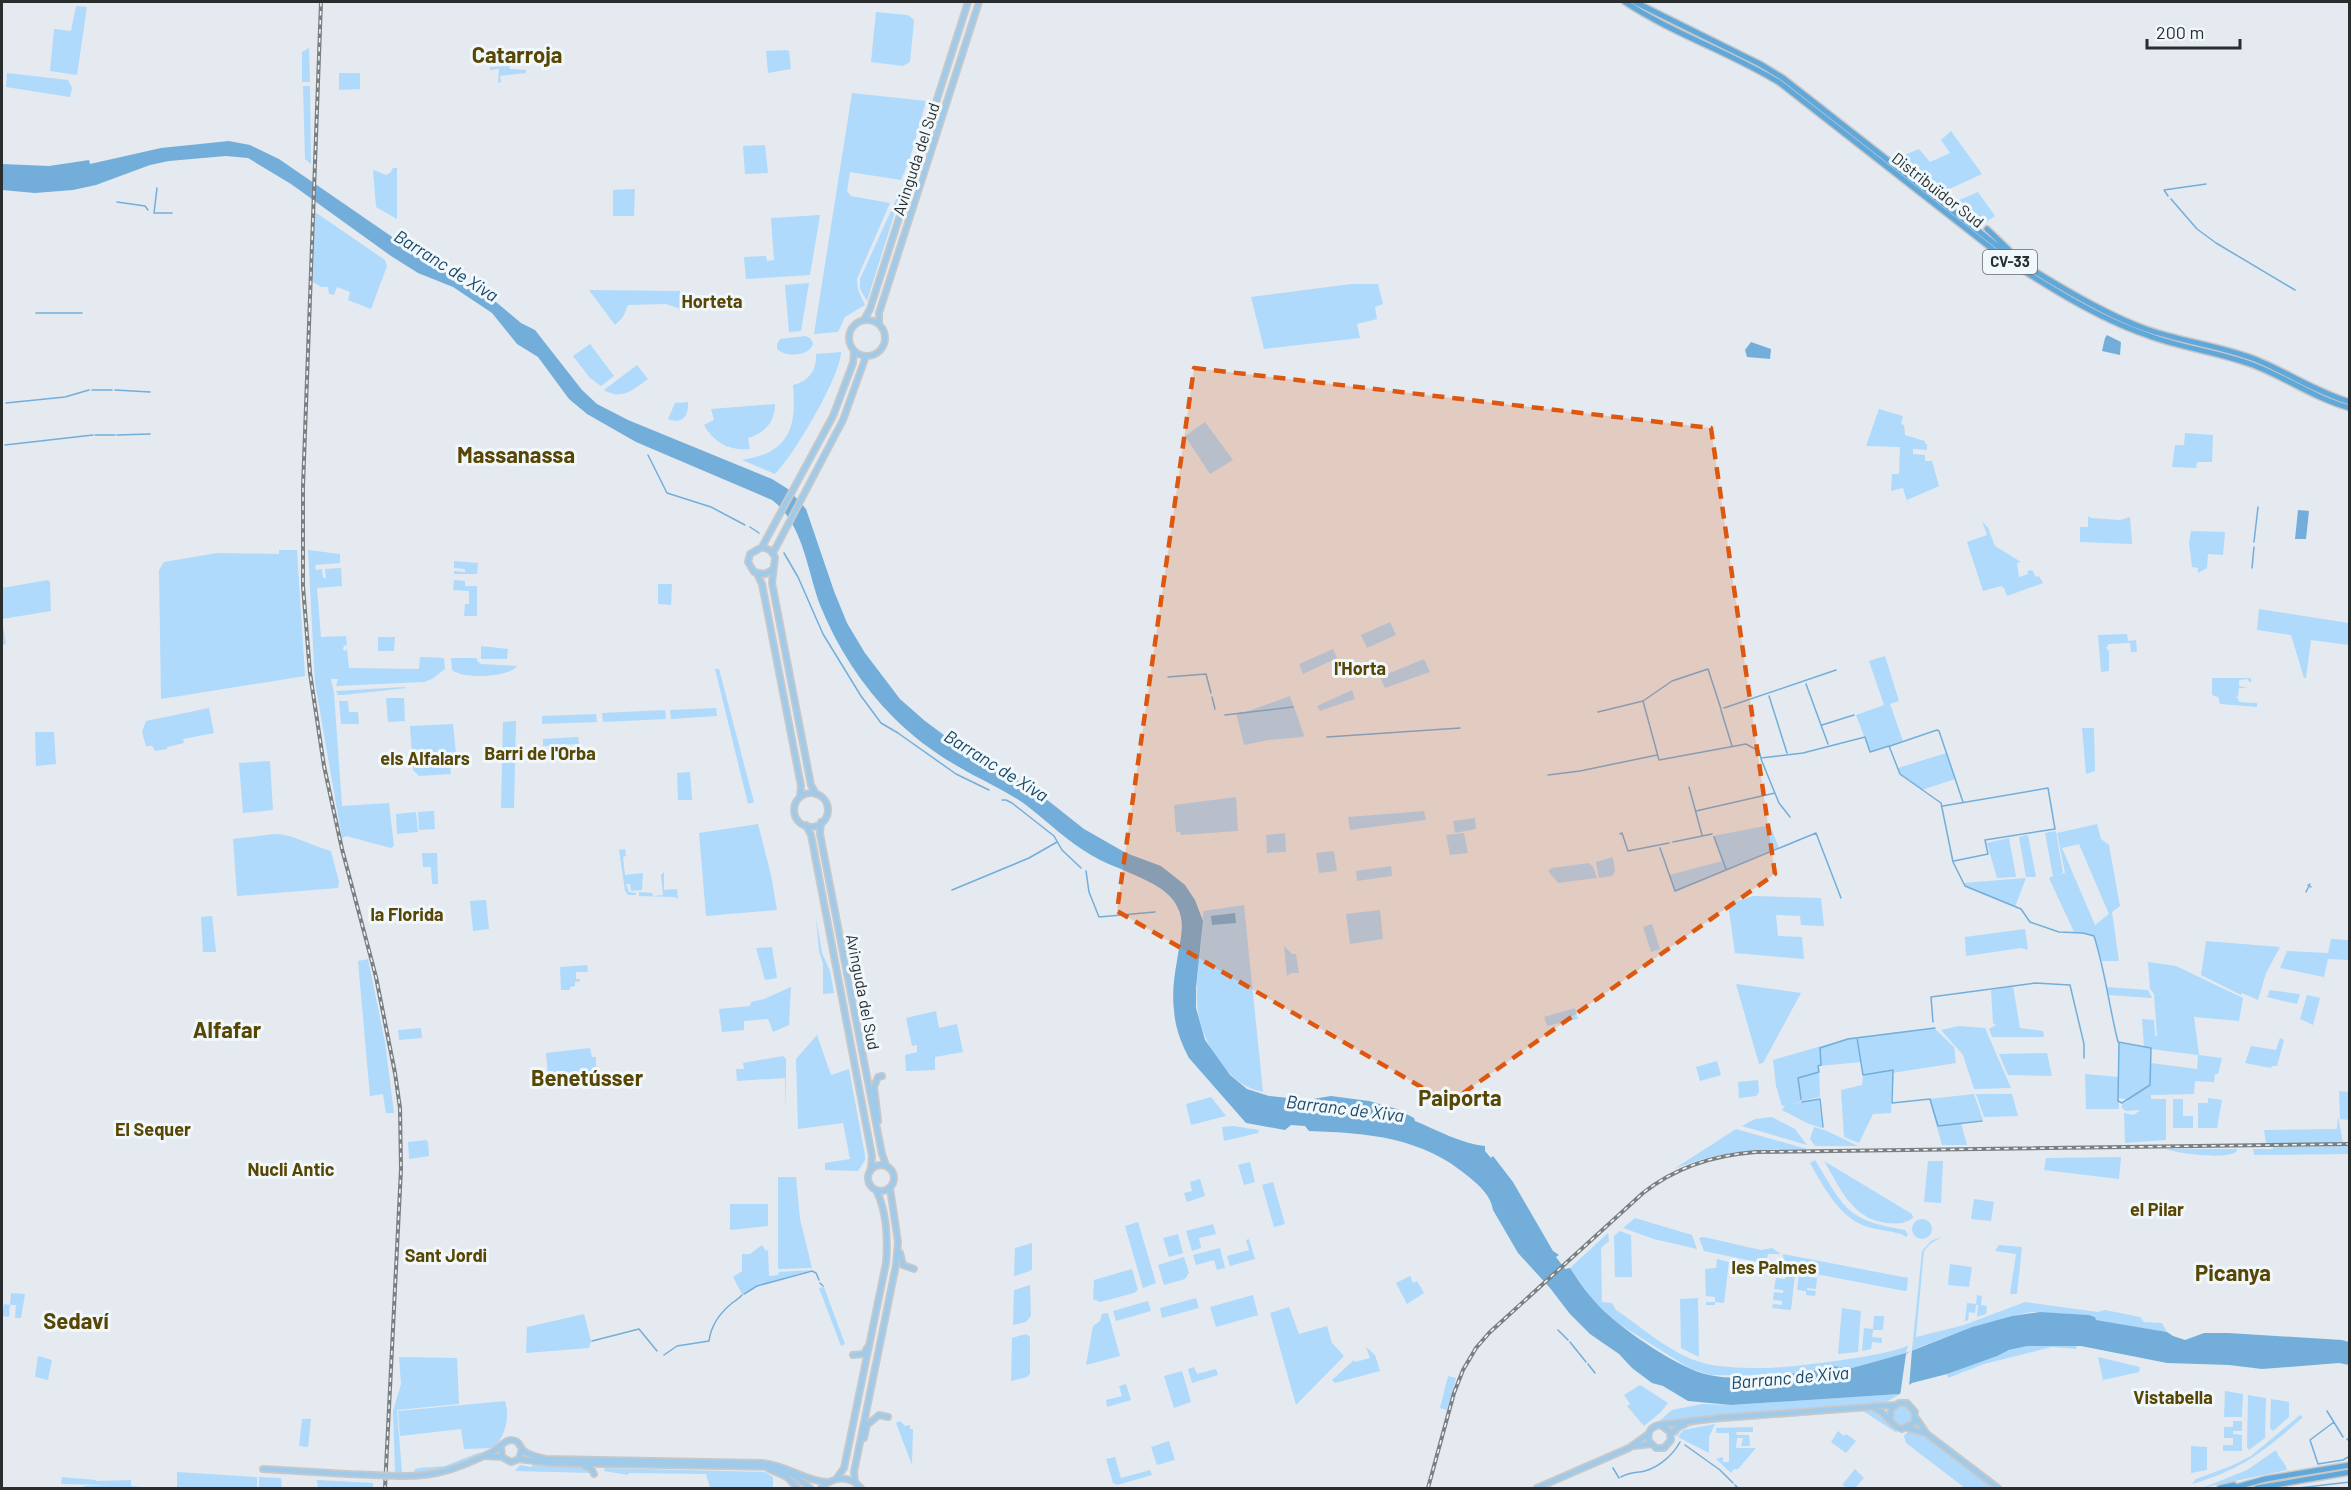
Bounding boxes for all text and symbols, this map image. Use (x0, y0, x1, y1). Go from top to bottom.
scale bar (2147, 12, 2240, 50)
text: 200 m (2156, 21, 2204, 43)
district label: Catarroja (472, 41, 562, 67)
street label: Avinguda del Sud (888, 100, 943, 218)
street label: Distribuïdor Sud (1889, 148, 1988, 231)
water label: Barranc de Xiva (390, 224, 503, 306)
road number: CV-33 (1983, 250, 2037, 274)
district label: Horteta (681, 290, 743, 312)
district label: Massanassa (457, 441, 575, 467)
district label: l'Horta (1334, 657, 1386, 679)
water label: Barranc de Xiva (940, 724, 1053, 806)
district label: Barri de l'Orba (484, 742, 596, 764)
district label: els Alfalars (380, 747, 470, 769)
district label: la Florida (370, 903, 444, 925)
street label: Avinguda del Sud (843, 932, 884, 1051)
district label: Alfafar (193, 1016, 262, 1042)
district label: Benetússer (531, 1064, 644, 1090)
district label: Paiporta (1418, 1084, 1502, 1110)
water label: Barranc de Xiva (1285, 1090, 1405, 1126)
district label: El Sequer (115, 1118, 191, 1140)
district label: Nucli Antic (247, 1158, 335, 1180)
district label: el Pilar (2130, 1198, 2184, 1220)
district label: Sant Jordi (405, 1244, 487, 1266)
district label: les Palmes (1732, 1256, 1816, 1278)
district label: Picanya (2195, 1259, 2271, 1285)
district label: Sedaví (43, 1307, 110, 1333)
water label: Barranc de Xiva (1730, 1361, 1850, 1393)
district label: Vistabella (2133, 1386, 2213, 1408)

